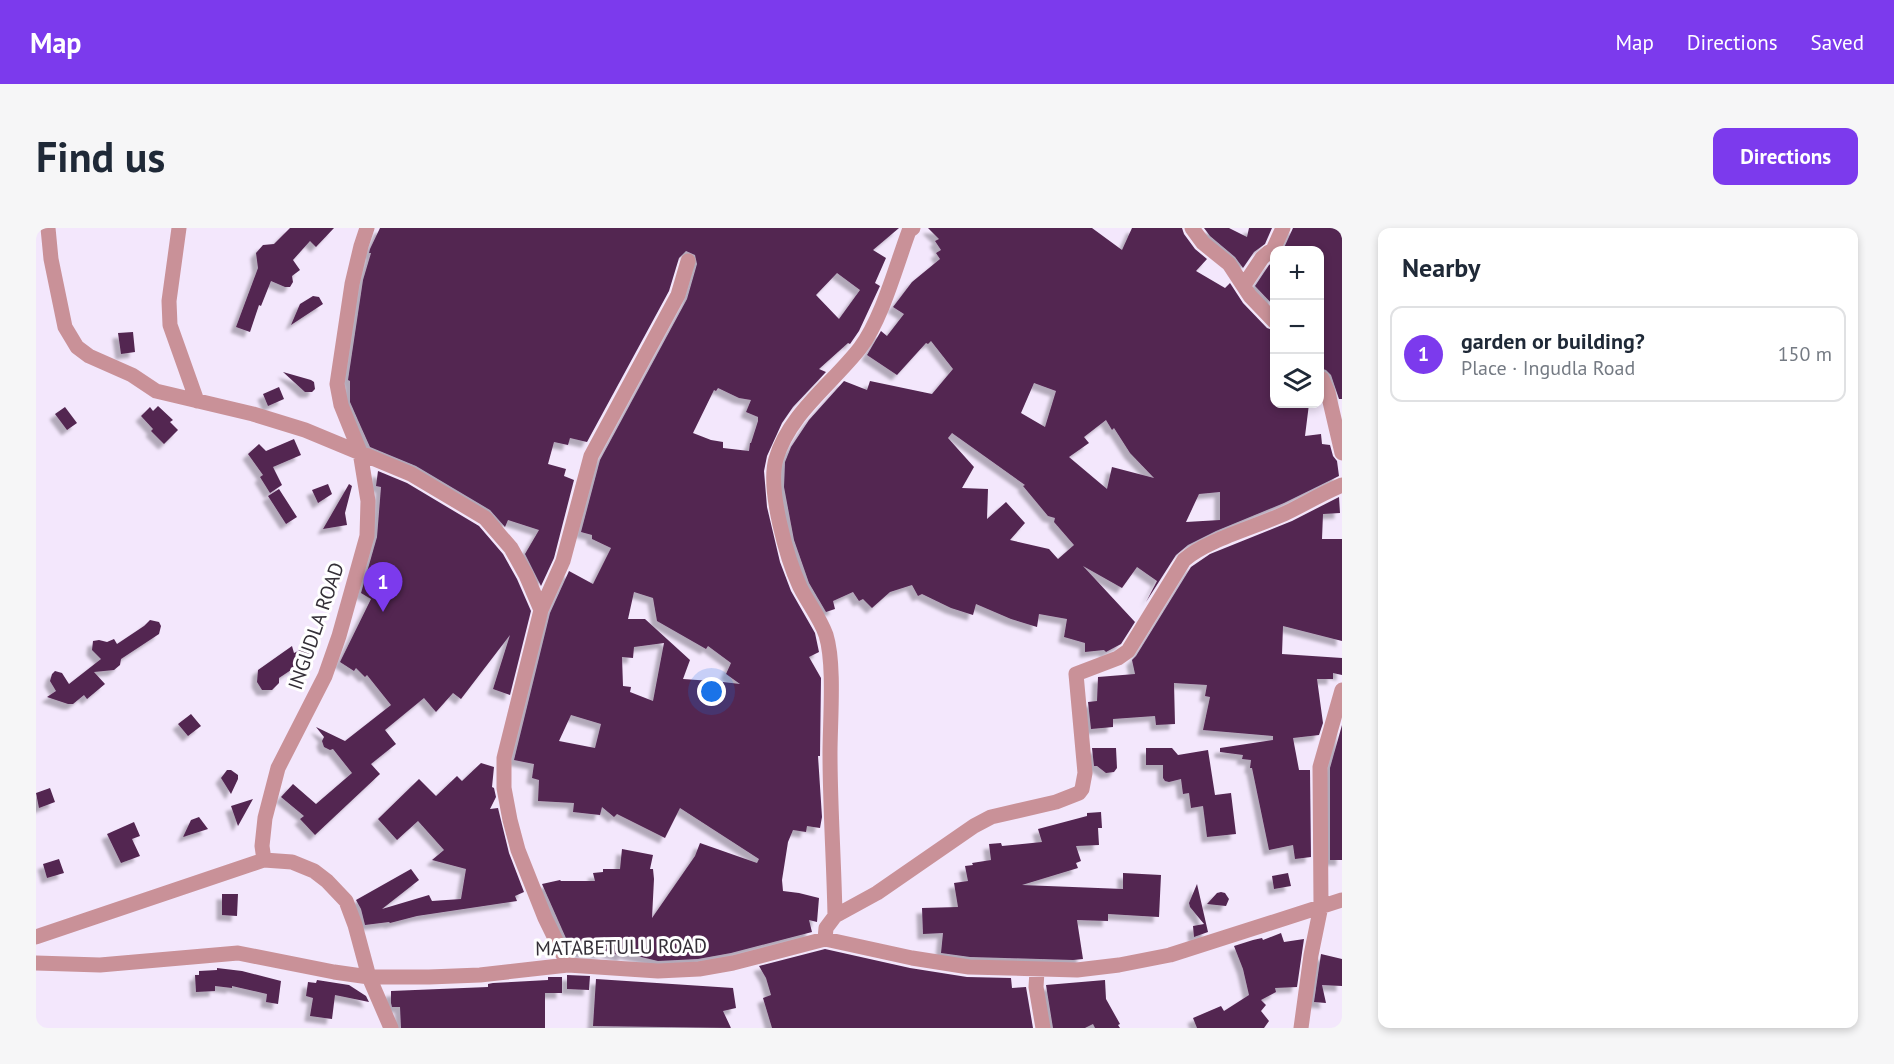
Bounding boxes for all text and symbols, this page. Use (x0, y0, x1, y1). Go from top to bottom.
text: Map (30, 24, 81, 61)
text: Map (1615, 29, 1654, 56)
text: Directions (1687, 29, 1778, 56)
text: Saved (1811, 29, 1864, 56)
button: Directions (1713, 128, 1858, 185)
text: Find us (36, 129, 165, 184)
map controls (1270, 246, 1324, 408)
button: + (1270, 246, 1324, 300)
text: Nearby (1402, 251, 1480, 284)
button: − (1270, 300, 1324, 354)
text: garden or building? (1461, 327, 1645, 355)
text: 1 (1418, 341, 1429, 367)
text: 150 m (1778, 341, 1832, 367)
button: layers (1270, 354, 1324, 408)
text: Place · Ingudla Road (1461, 355, 1635, 381)
street label: INGUDLA ROAD (282, 559, 350, 693)
pin: 1 (364, 562, 402, 612)
your location (697, 677, 726, 706)
street label: MATABETULU ROAD (535, 933, 707, 961)

